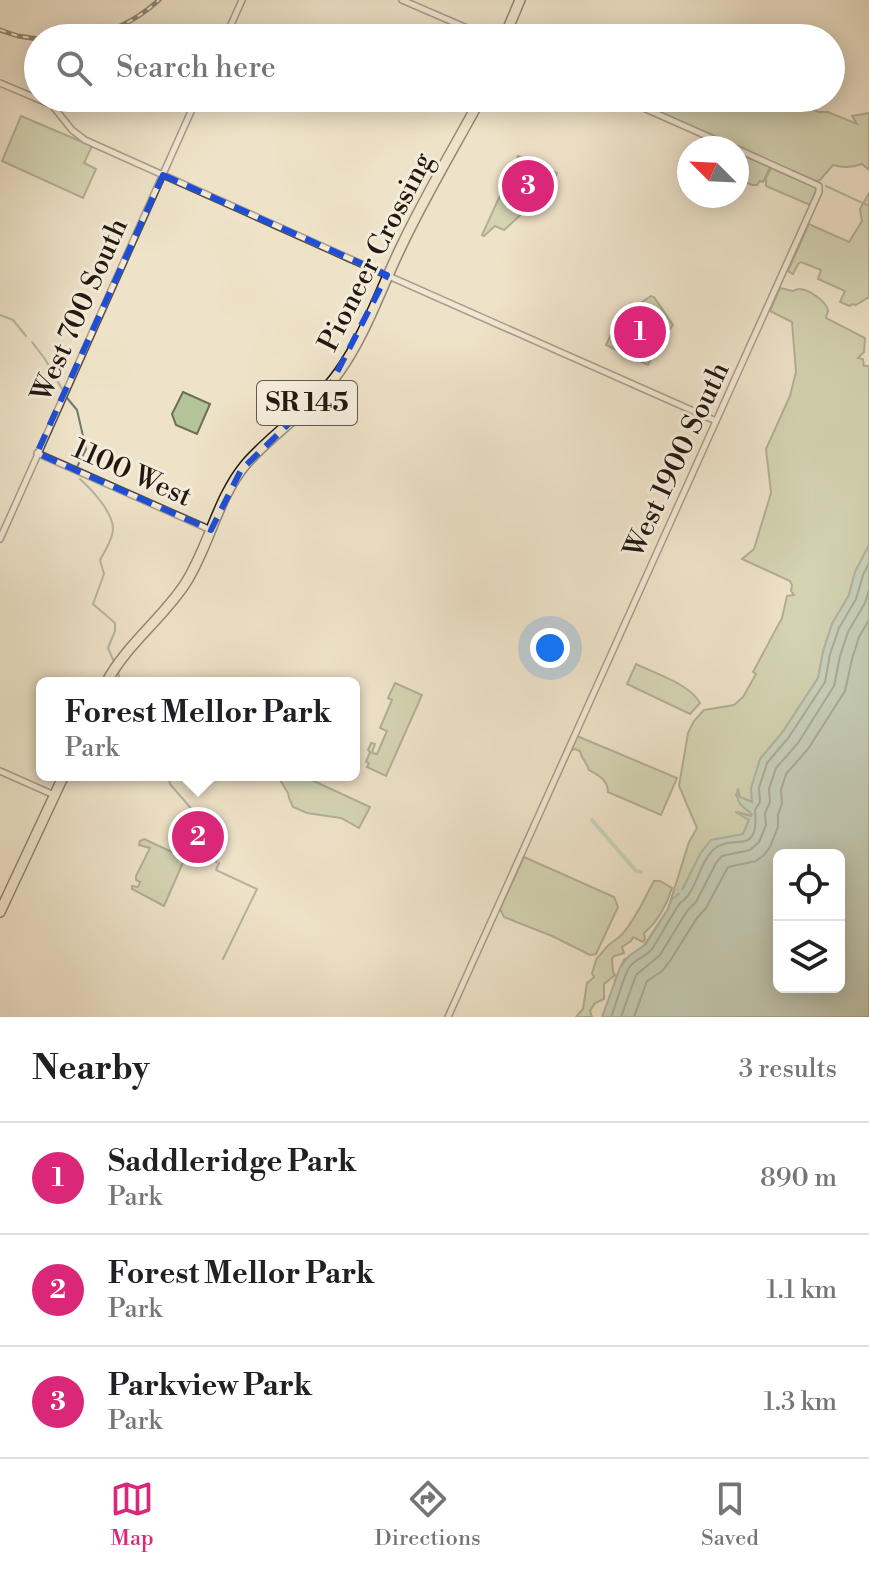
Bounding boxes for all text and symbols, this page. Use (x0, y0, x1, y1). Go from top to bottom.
search box (24, 24, 845, 112)
icon: search (52, 46, 96, 90)
text: Search here (116, 49, 276, 87)
north arrow (677, 136, 749, 208)
street label: Pioneer Crossing (311, 146, 441, 357)
pin: 3 (502, 156, 554, 216)
street label: West 700 South (24, 213, 136, 408)
pin: 1 (614, 302, 666, 362)
street label: West 1900 South (616, 356, 738, 564)
road number: SR 145 (257, 381, 357, 425)
street label: 1100 West (67, 431, 197, 515)
your location (530, 628, 570, 668)
popup (36, 677, 360, 781)
text: Forest Mellor Park (65, 694, 331, 732)
text: Park (65, 732, 119, 764)
pin: 2 (172, 807, 224, 867)
map controls (773, 849, 845, 993)
button: locate (773, 849, 845, 921)
button: layers (773, 921, 845, 993)
text: Nearby (32, 1048, 150, 1090)
text: 3 results (739, 1053, 837, 1085)
text: Saddleridge Park (108, 1143, 356, 1181)
text: 1 (52, 1162, 64, 1194)
text: 890 m (760, 1162, 837, 1194)
text: Park (108, 1181, 162, 1213)
text: Forest Mellor Park (108, 1255, 374, 1293)
text: 2 (50, 1274, 66, 1306)
text: 1.1 km (766, 1274, 837, 1306)
text: Park (108, 1293, 162, 1325)
text: Parkview Park (108, 1367, 312, 1405)
text: 3 (50, 1386, 66, 1418)
text: 1.3 km (763, 1386, 837, 1418)
text: Park (108, 1405, 162, 1437)
tab: Map (110, 1477, 154, 1552)
tab: Directions (375, 1477, 481, 1552)
tab: Saved (701, 1477, 759, 1552)

